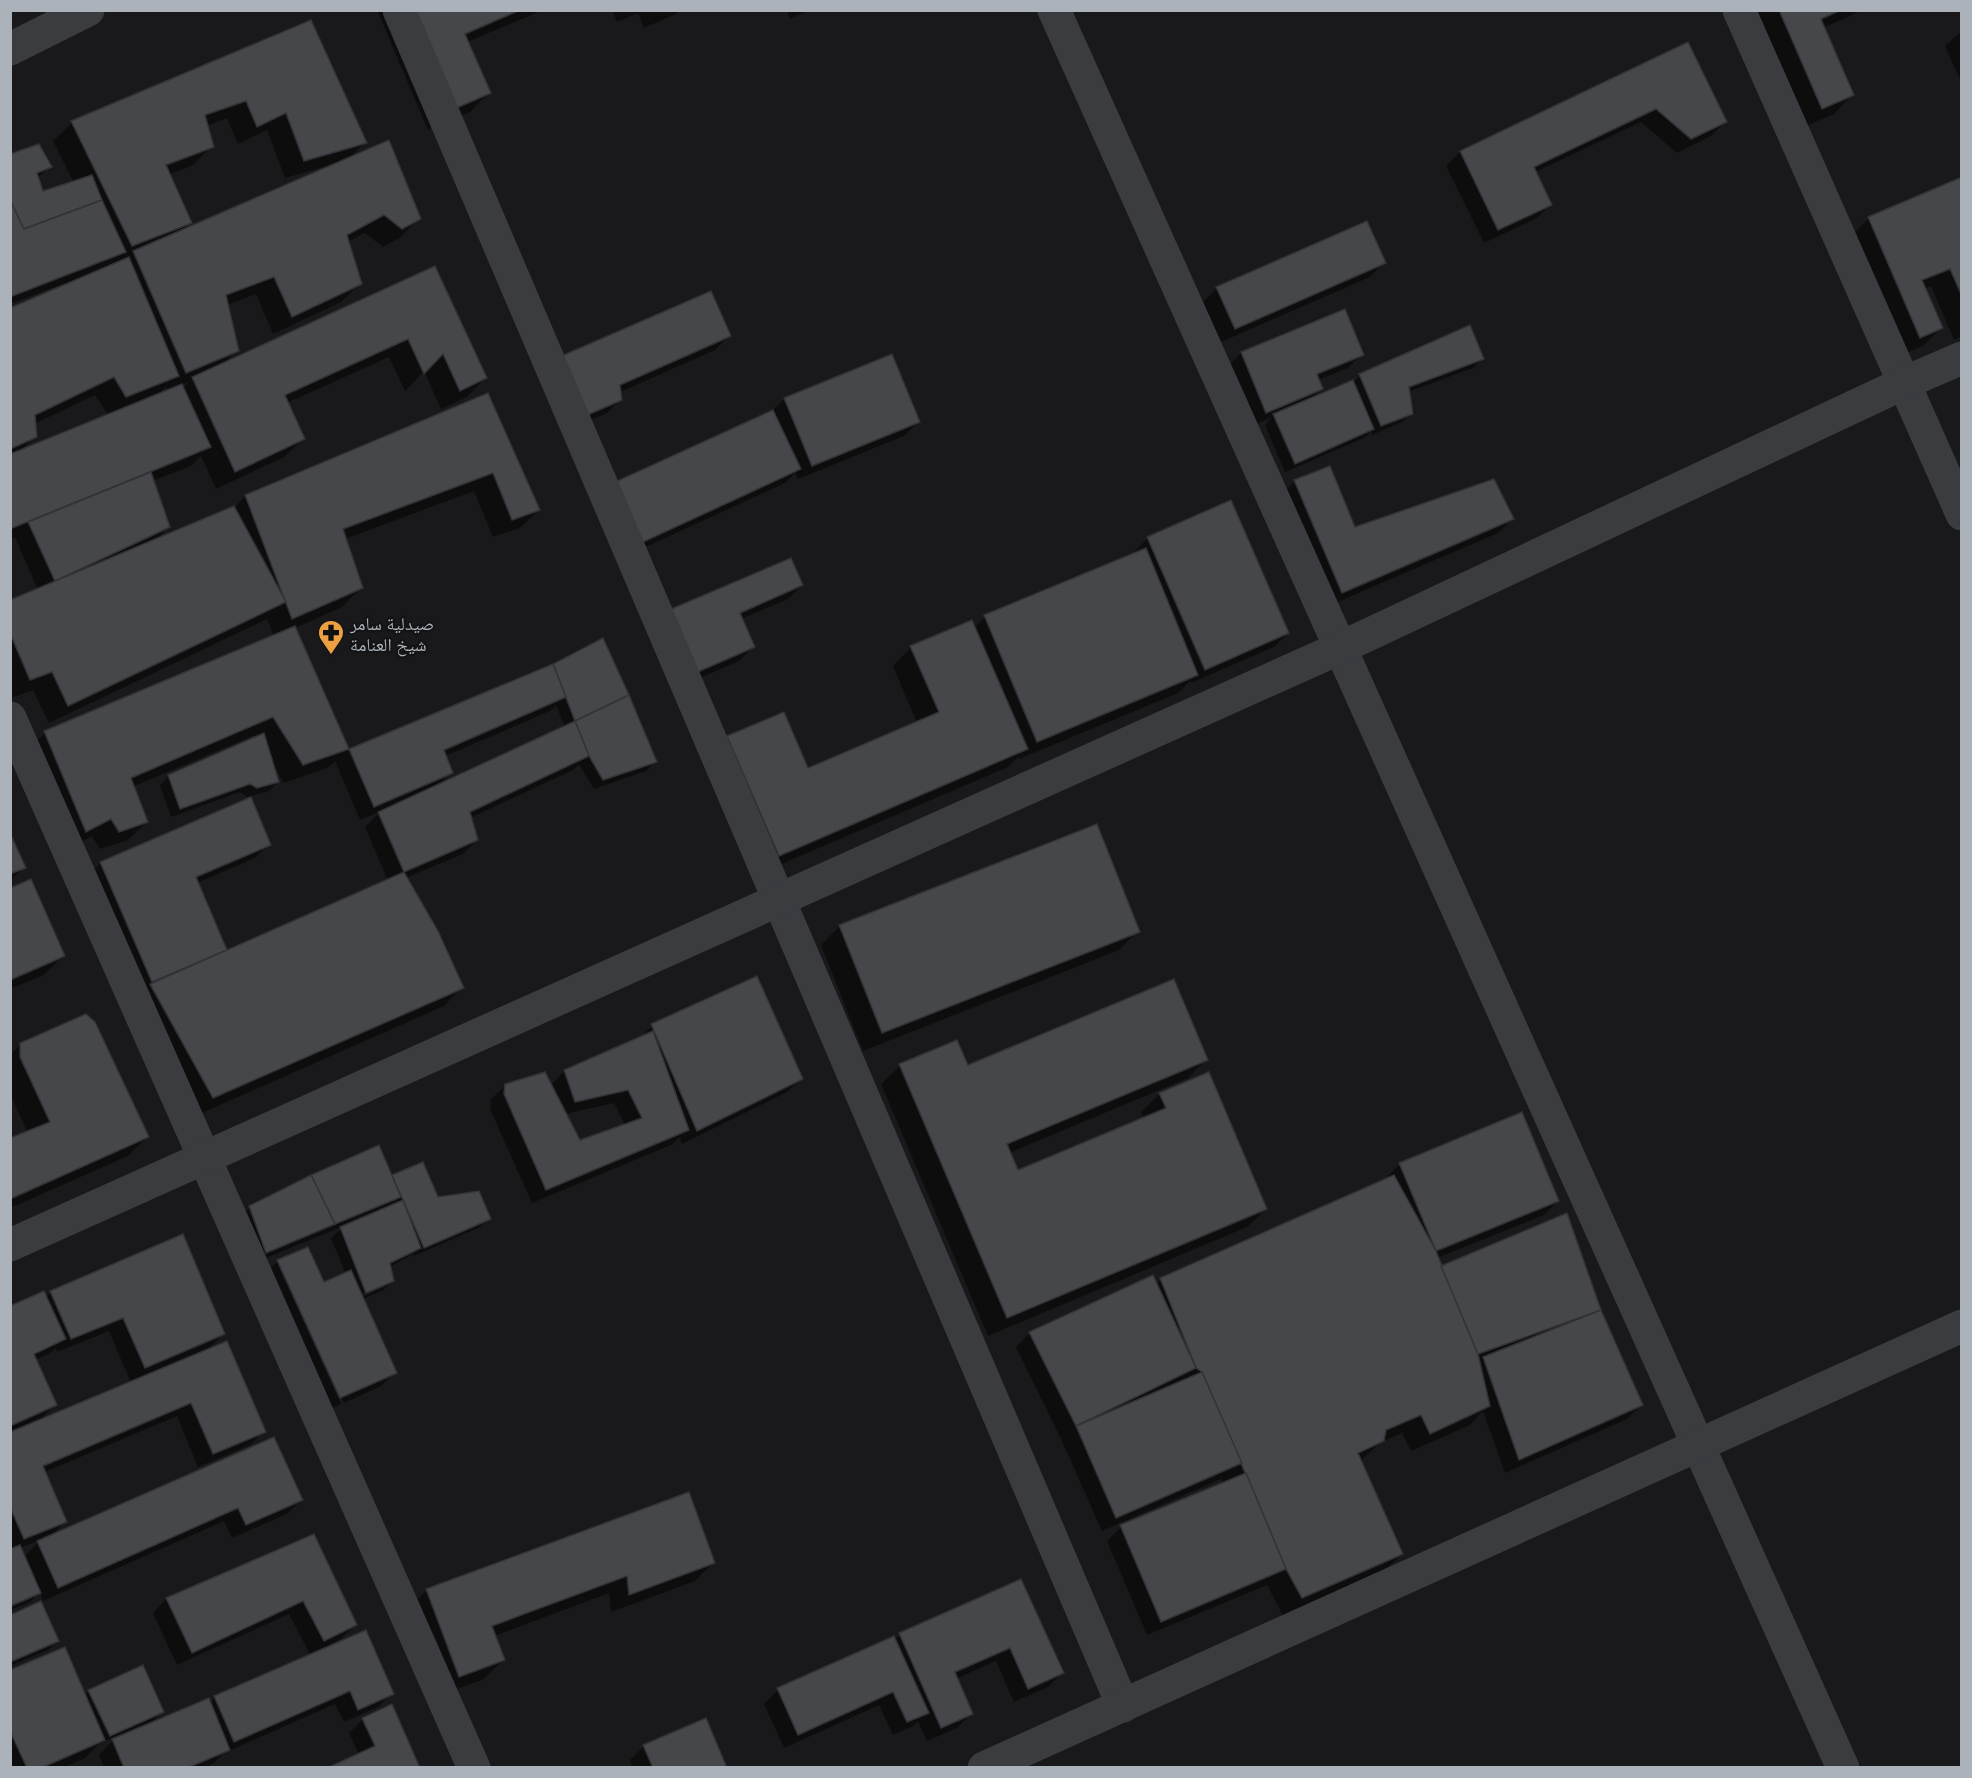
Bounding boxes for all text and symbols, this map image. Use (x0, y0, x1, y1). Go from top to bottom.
place label: صيدلية سامر شيخ العنامة (349, 612, 434, 657)
pharmacy icon: صيدلية سامر شيخ العنامة (316, 618, 346, 656)

